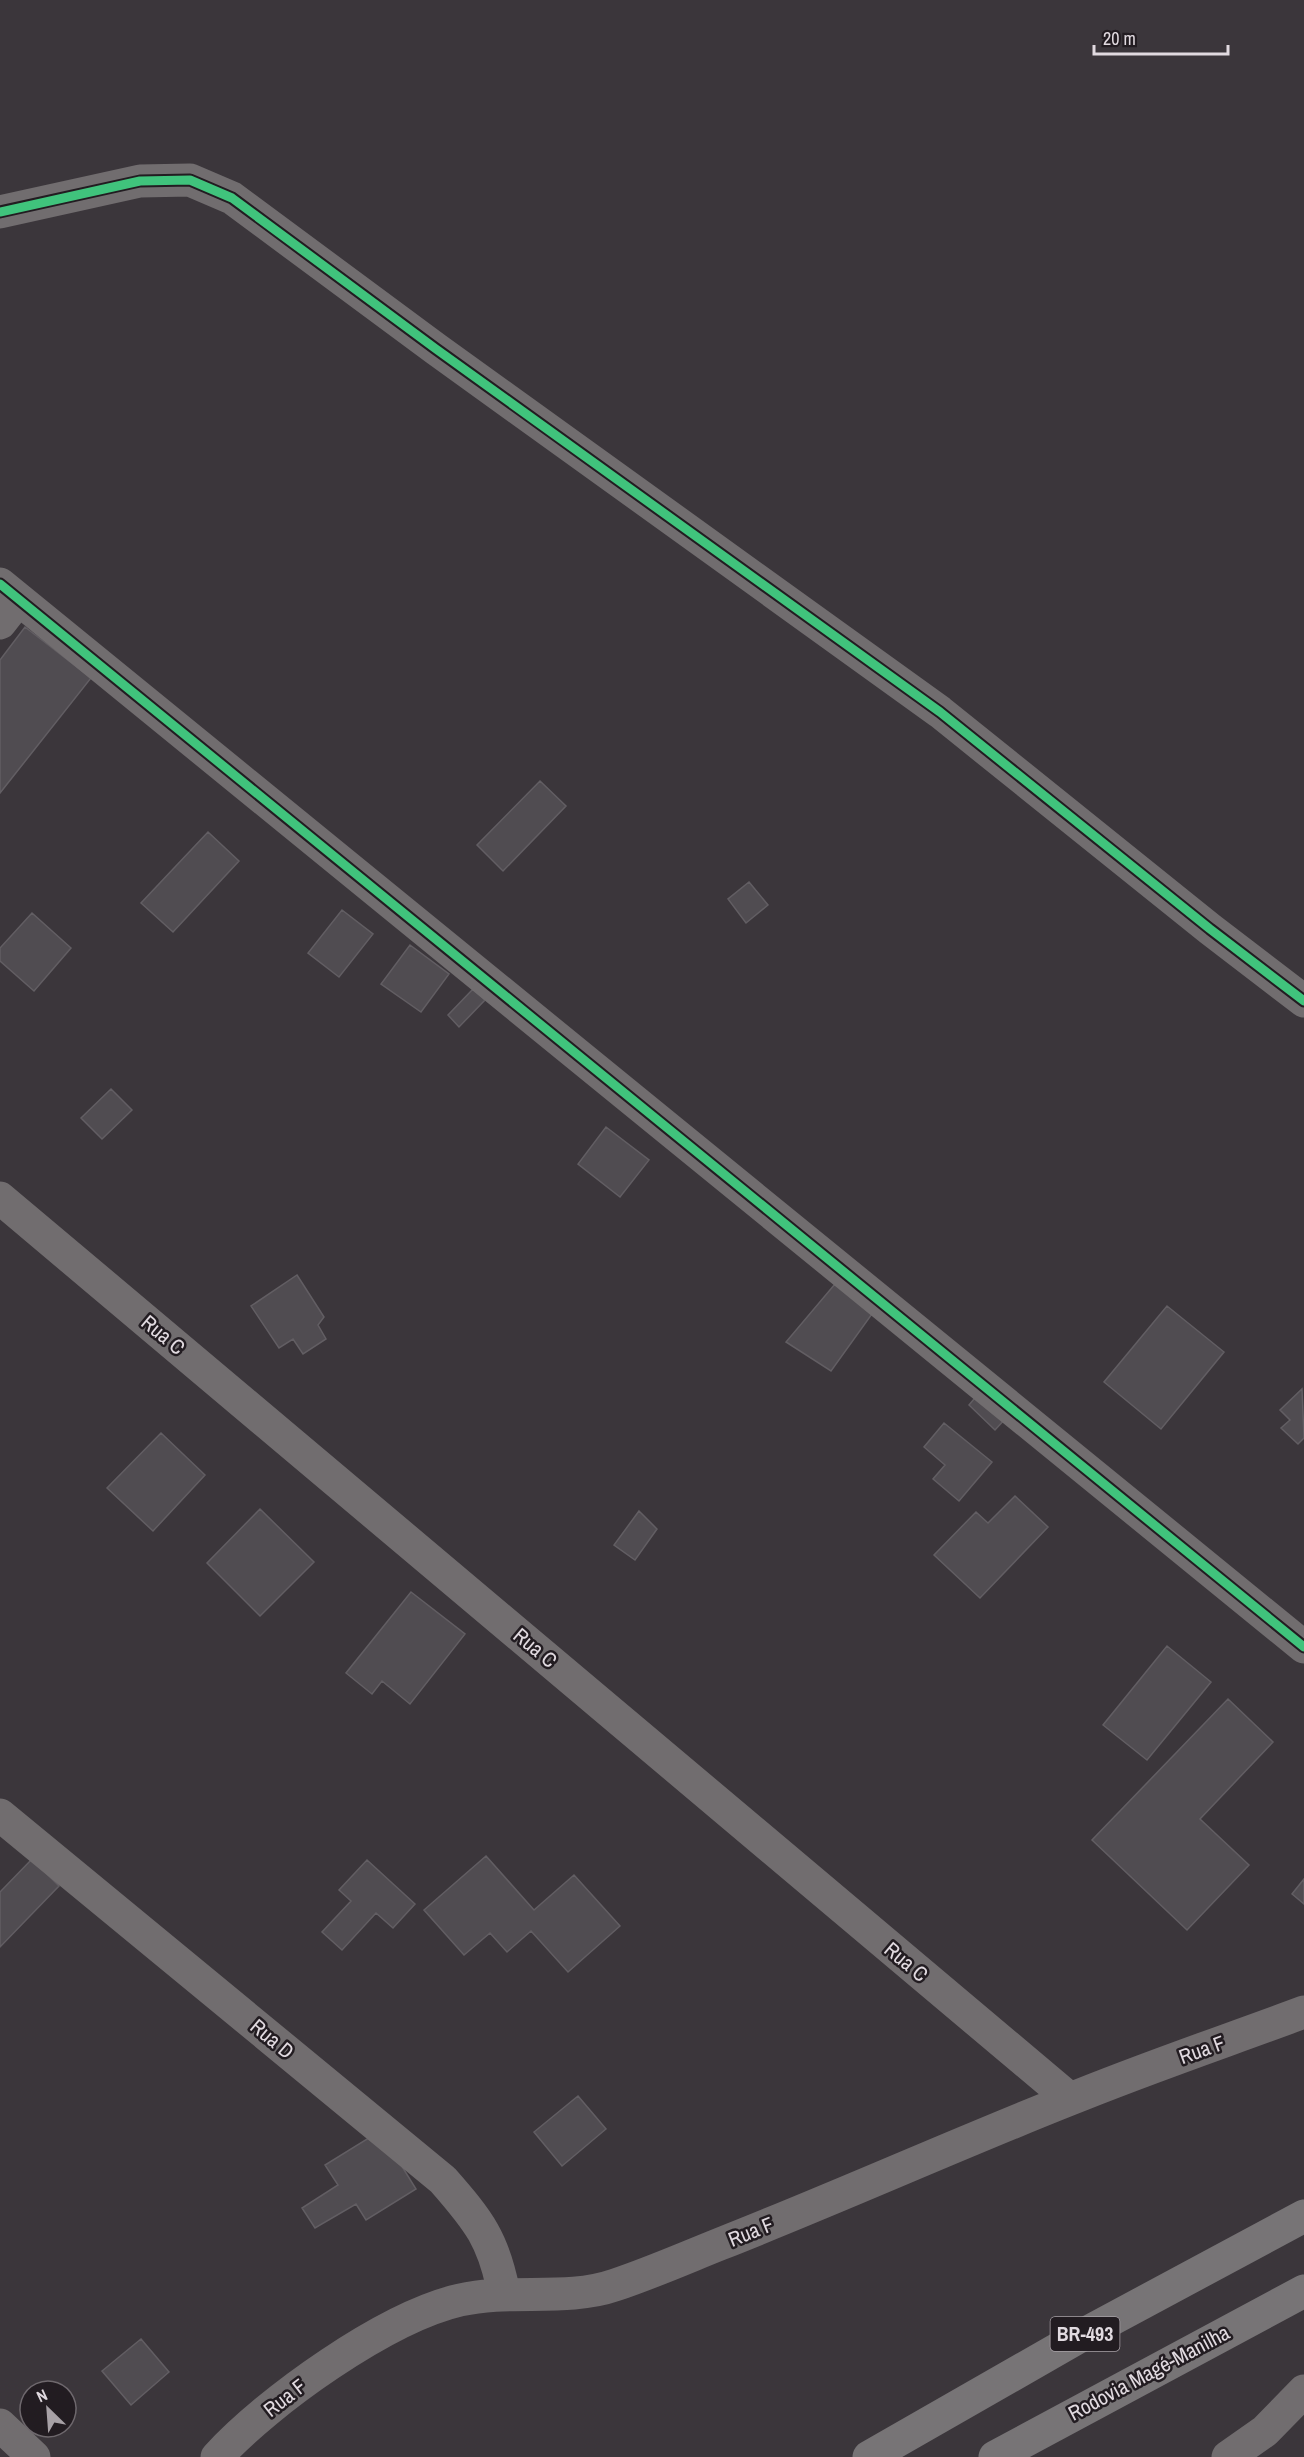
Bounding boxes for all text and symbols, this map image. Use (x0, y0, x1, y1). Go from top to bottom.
scale bar (1094, 18, 1228, 56)
text: 20 m (1103, 26, 1136, 51)
street label: Rua C (135, 1308, 191, 1361)
street label: Rua C (507, 1621, 563, 1674)
street label: Rua C (878, 1935, 934, 1988)
street label: Rua D (244, 2012, 300, 2065)
street label: Rua F (1175, 2028, 1229, 2071)
street label: Rua F (724, 2209, 778, 2254)
road number: BR-493 (1050, 2317, 1120, 2351)
street label: Rodovia Magé-Manilha (1063, 2318, 1235, 2427)
street label: Rua F (257, 2372, 312, 2423)
north arrow (18, 2379, 78, 2439)
text: N (33, 2383, 51, 2407)

